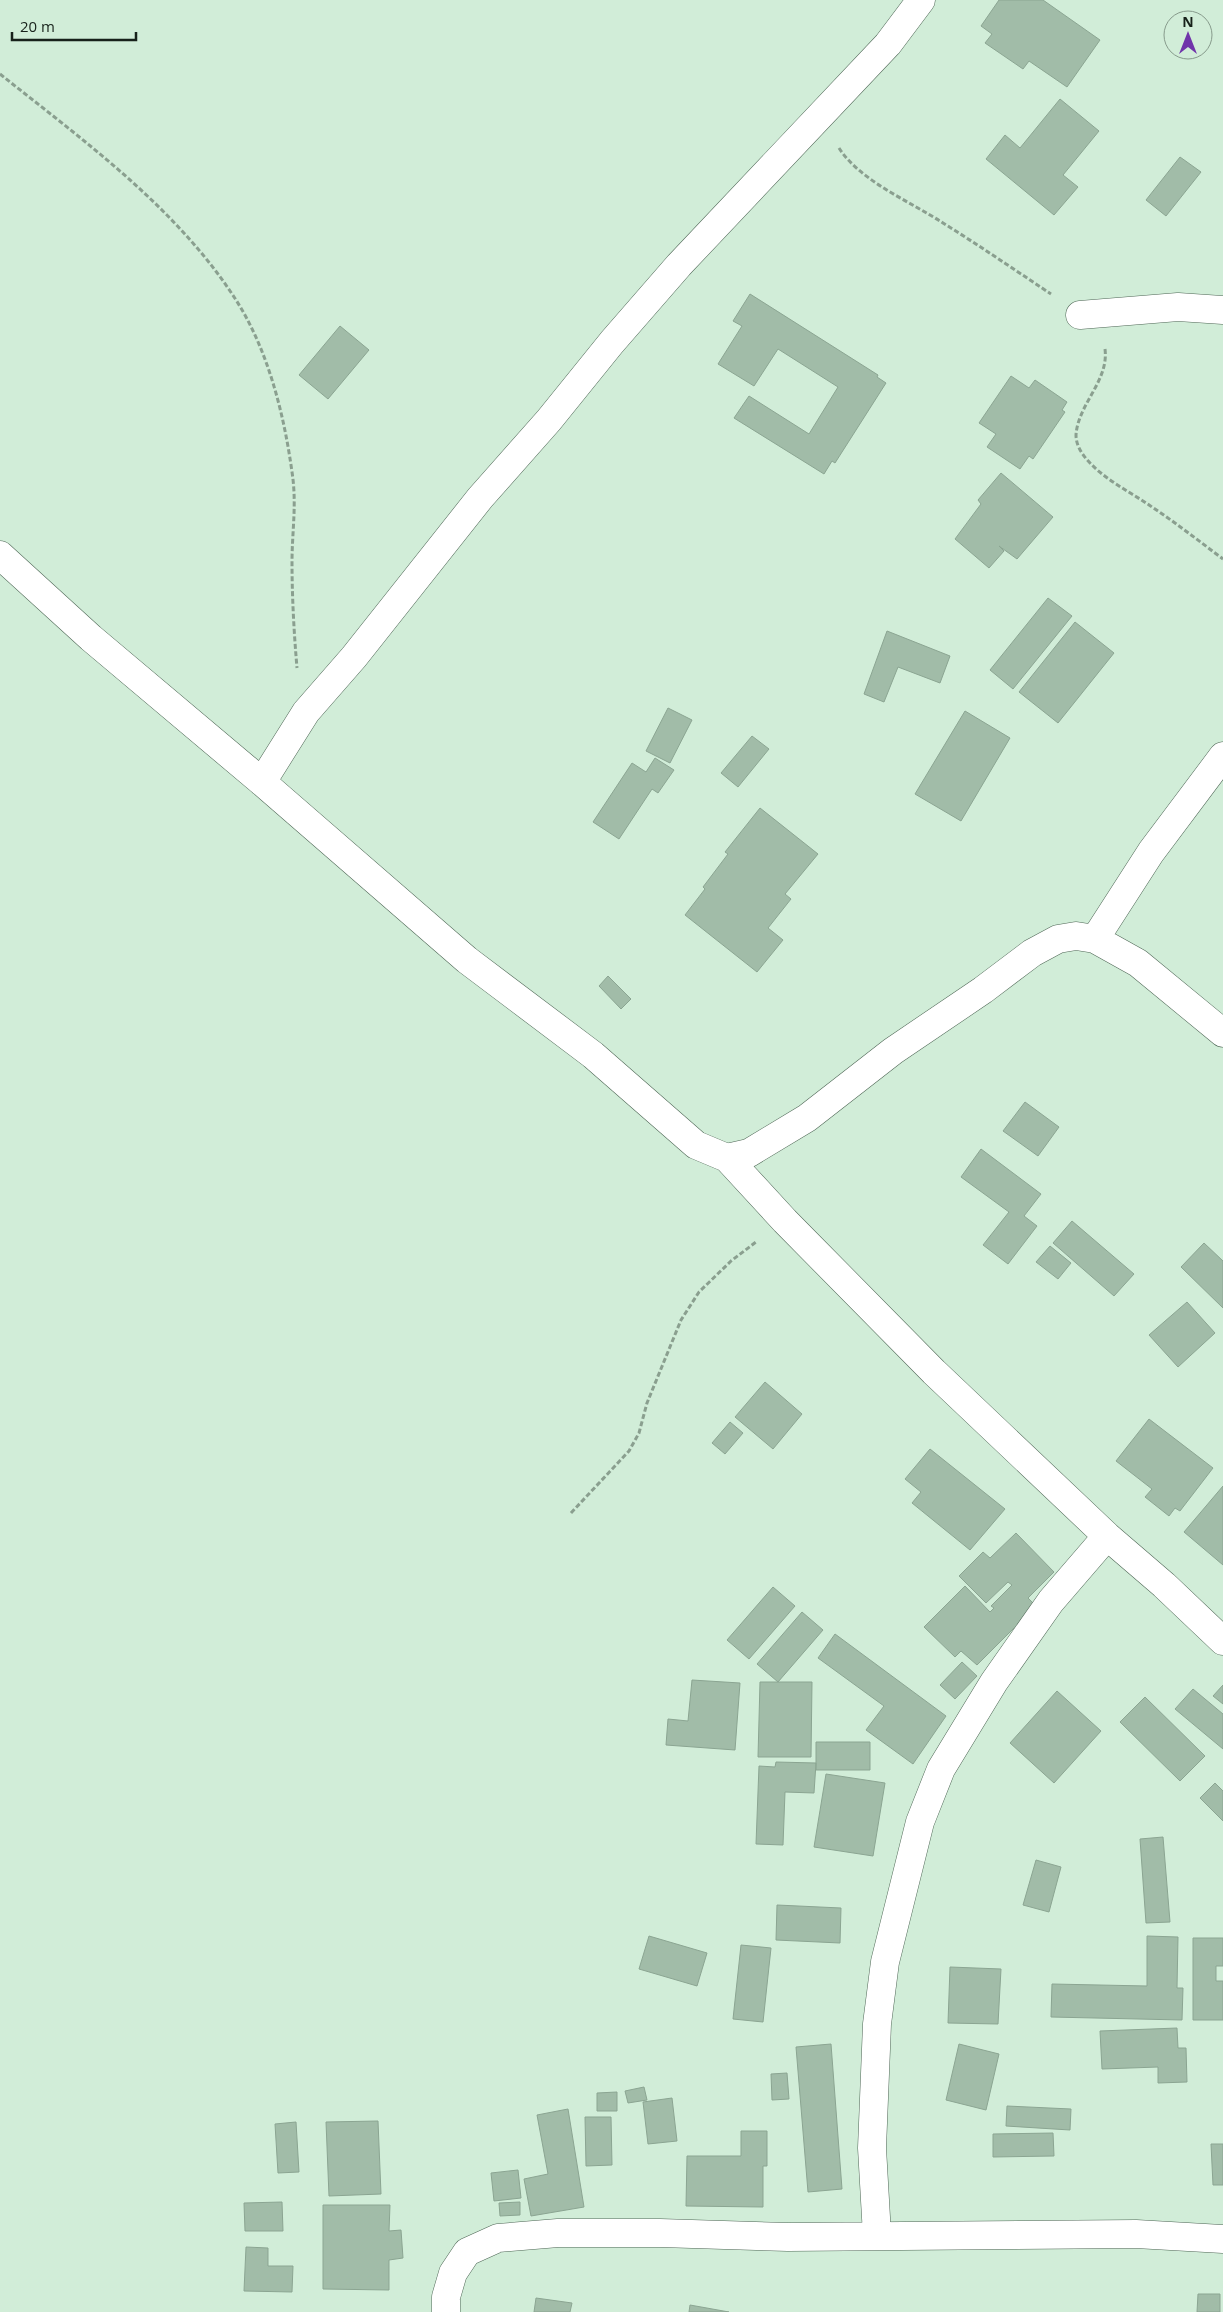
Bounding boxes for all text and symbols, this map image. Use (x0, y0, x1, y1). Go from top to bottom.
scale bar (12, 10, 136, 42)
north arrow (1163, 10, 1213, 60)
text: N (1182, 12, 1194, 31)
text: 20 m (20, 16, 55, 36)

